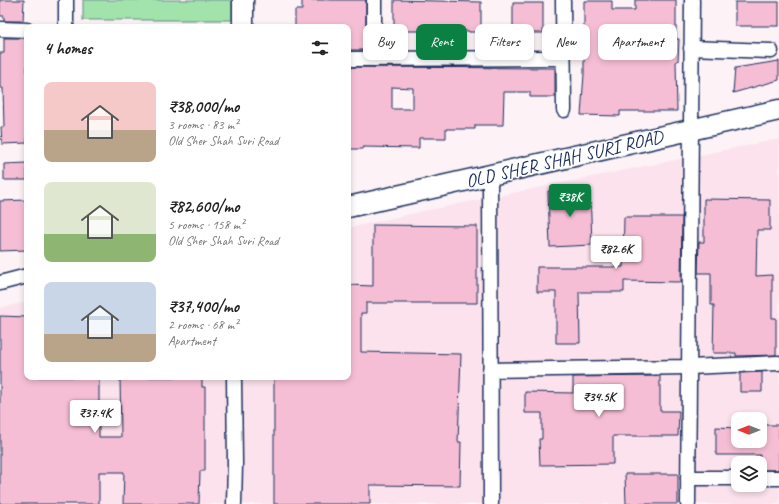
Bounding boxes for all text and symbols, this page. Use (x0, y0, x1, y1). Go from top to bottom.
chip: Buy (363, 24, 408, 60)
chip: Rent (416, 24, 467, 60)
chip: Filters (475, 24, 534, 60)
chip: New (542, 24, 590, 60)
chip: Apartment (598, 24, 677, 60)
icon: filters (309, 37, 331, 59)
text: 4 homes (44, 38, 92, 59)
text: ₹38,000/mo (168, 96, 239, 117)
icon: home (76, 98, 124, 146)
text: 3 rooms · 83 m² (168, 117, 238, 133)
street label: OLD SHER SHAH SURI ROAD (463, 124, 667, 193)
text: Old Sher Shah Suri Road (168, 133, 279, 149)
pin: ₹38K (546, 184, 594, 218)
text: ₹38K (558, 189, 582, 205)
text: ₹82,600/mo (168, 196, 239, 217)
icon: home (76, 198, 124, 246)
text: 5 rooms · 158 m² (168, 217, 244, 233)
text: Old Sher Shah Suri Road (168, 233, 279, 249)
pin: ₹82.6K (583, 236, 649, 270)
text: ₹82.6K (600, 241, 632, 257)
text: ₹37,400/mo (168, 296, 239, 317)
icon: home (76, 298, 124, 346)
text: 2 rooms · 68 m² (168, 317, 238, 333)
text: Apartment (168, 333, 216, 349)
pin: ₹34.5K (566, 384, 632, 418)
text: ₹34.5K (583, 389, 615, 405)
pin: ₹37.4K (62, 400, 128, 434)
text: ₹37.4K (79, 405, 111, 421)
north arrow (731, 412, 767, 448)
map controls (731, 412, 767, 492)
button: layers (731, 456, 767, 492)

